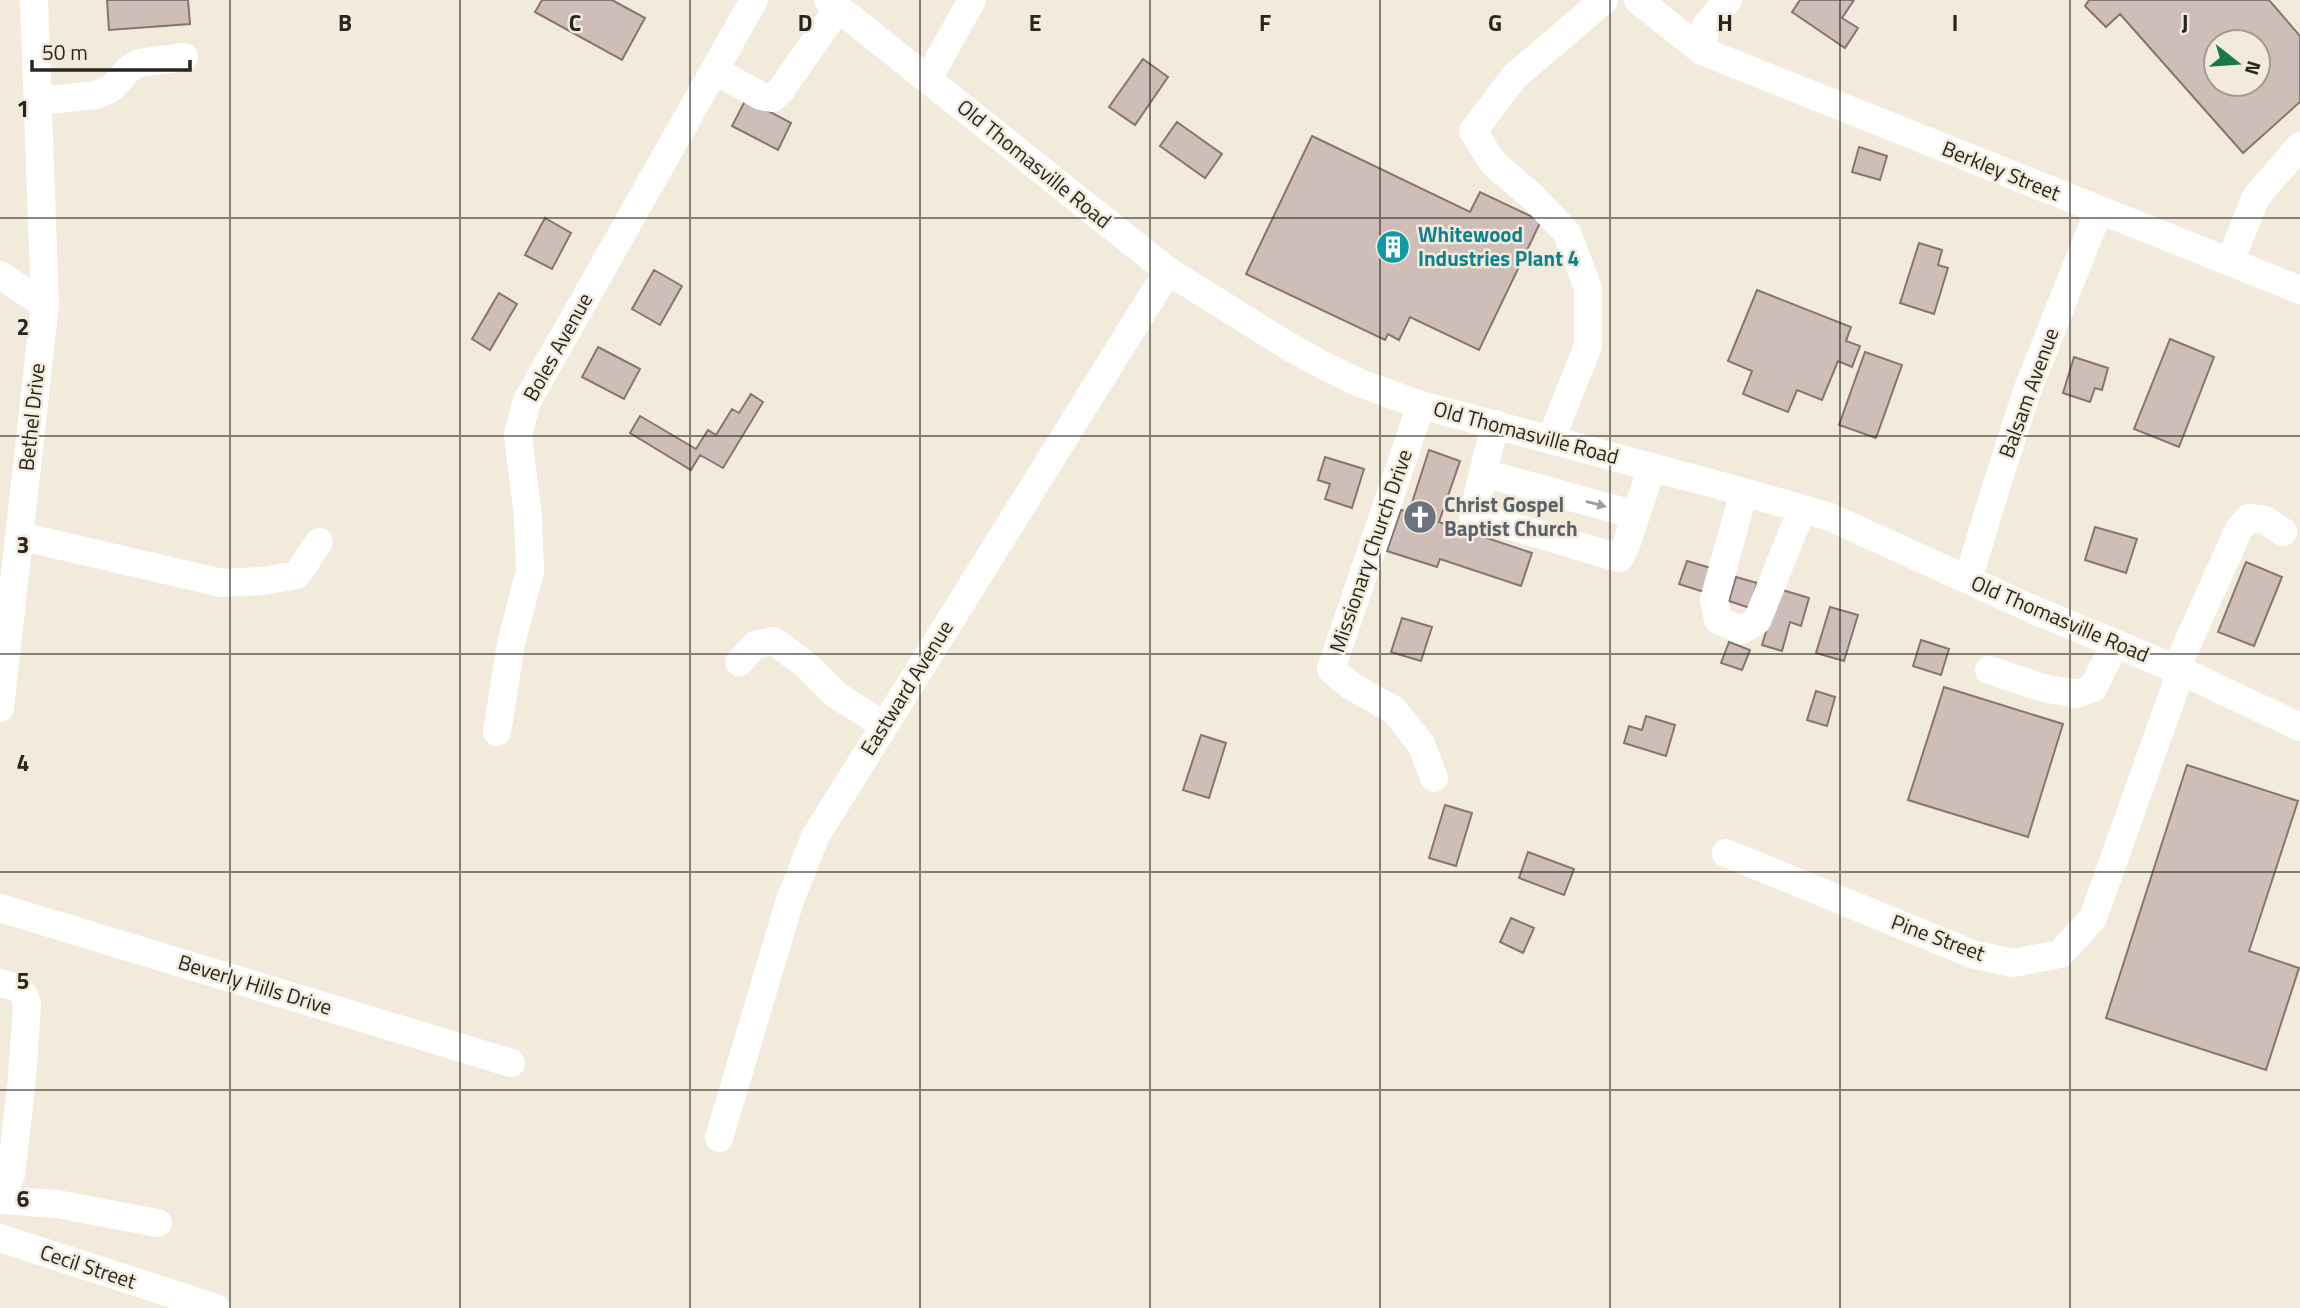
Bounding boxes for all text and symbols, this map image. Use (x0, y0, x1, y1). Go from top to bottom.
text: B (338, 5, 352, 40)
text: C (569, 5, 581, 40)
text: D (798, 5, 812, 40)
text: E (1029, 5, 1041, 40)
text: F (1259, 5, 1271, 40)
text: G (1488, 5, 1502, 40)
text: H (1717, 5, 1733, 40)
text: I (1952, 5, 1958, 40)
text: J (2182, 5, 2188, 40)
scale bar (32, 28, 189, 72)
north arrow (2202, 28, 2272, 98)
text: 50 m (42, 36, 88, 68)
text: N (2238, 58, 2270, 79)
text: 1 (17, 91, 29, 126)
street label: Old Thomasville Road (950, 91, 1119, 236)
street label: Berkley Street (1937, 132, 2066, 209)
place label: Whitewood Industries Plant 4 (1418, 218, 1579, 274)
building icon: Whitewood Industries Plant 4 (1374, 228, 1412, 266)
street label: Boles Avenue (514, 286, 600, 407)
text: 2 (17, 309, 29, 344)
street label: Balsam Avenue (1990, 323, 2066, 462)
street label: Bethel Drive (9, 361, 53, 472)
street label: Old Thomasville Road (1430, 392, 1622, 472)
street label: Missionary Church Drive (1320, 445, 1420, 657)
place label: Christ Gospel Baptist Church (1444, 488, 1578, 544)
church icon: Christ Gospel Baptist Church (1401, 498, 1439, 536)
one-way arrow (1586, 500, 1607, 510)
text: 3 (17, 527, 29, 562)
street label: Old Thomasville Road (1966, 566, 2154, 670)
street label: Eastward Avenue (852, 614, 961, 761)
text: 4 (17, 745, 29, 780)
street label: Pine Street (1887, 905, 1990, 969)
street label: Beverly Hills Drive (174, 945, 336, 1023)
text: 5 (17, 963, 29, 998)
text: 6 (17, 1181, 30, 1216)
street label: Cecil Street (36, 1236, 141, 1297)

